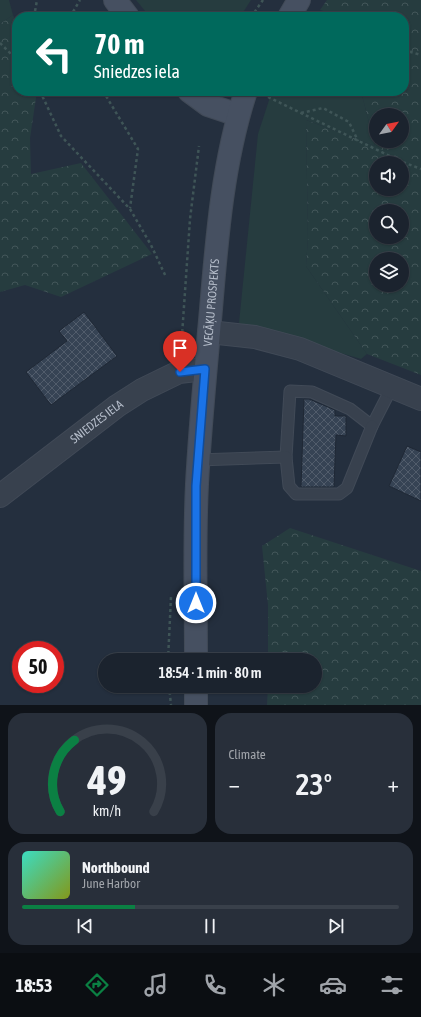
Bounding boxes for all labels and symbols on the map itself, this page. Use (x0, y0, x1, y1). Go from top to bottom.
north arrow (369, 108, 409, 148)
street label: VECĀĶU PROSPEKTS (201, 258, 222, 347)
pin (163, 331, 197, 372)
street label: SNIEDZES IELA (68, 397, 126, 446)
position arrow (175, 582, 217, 624)
speed limit sign: 50 (12, 641, 64, 693)

